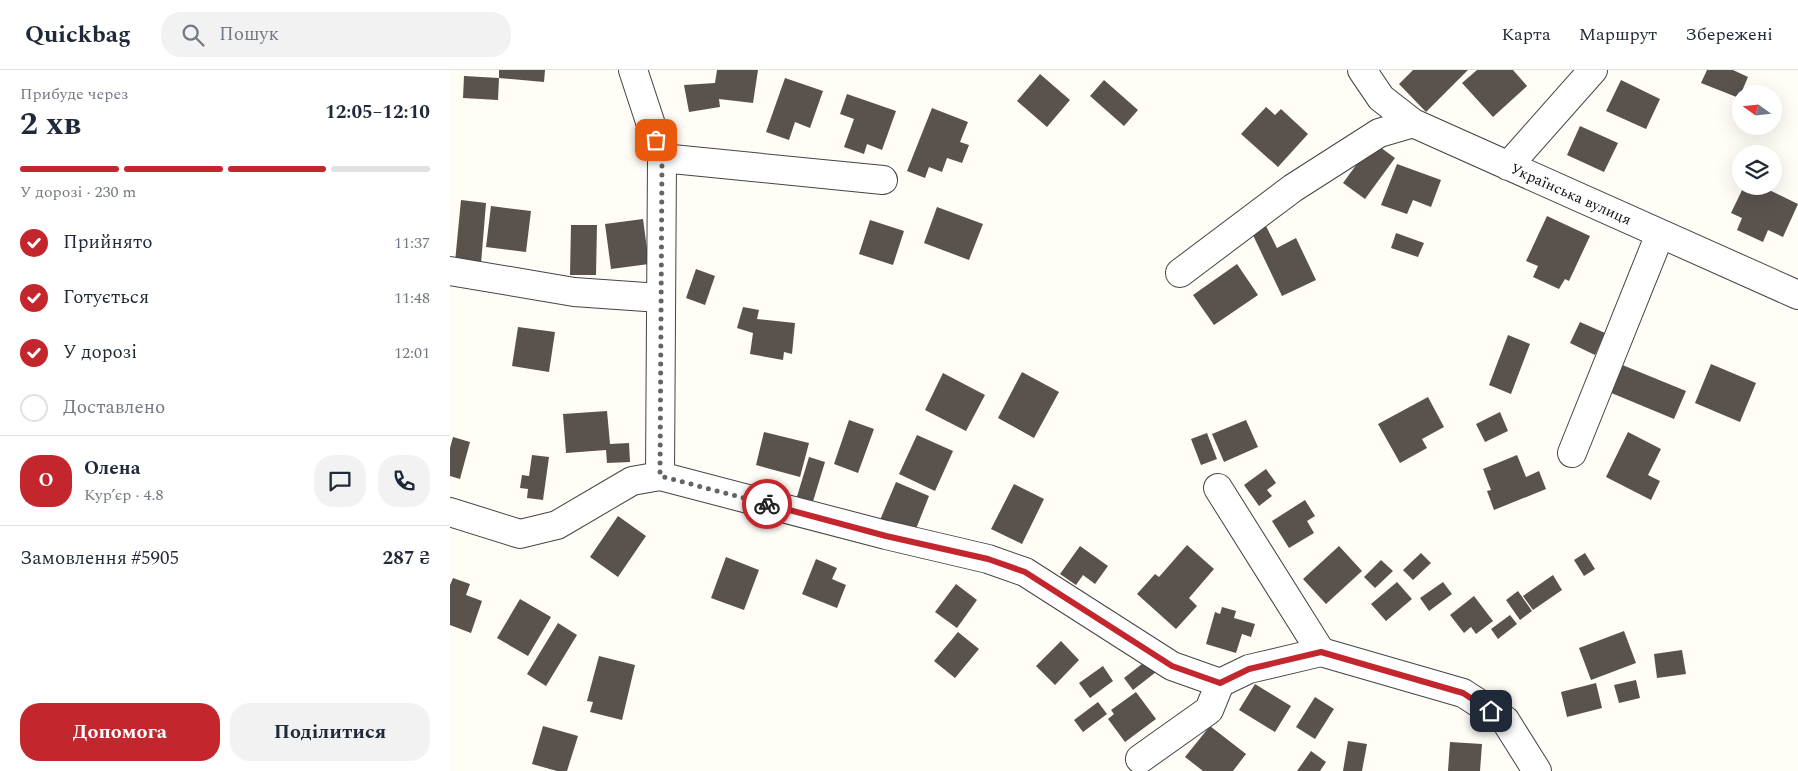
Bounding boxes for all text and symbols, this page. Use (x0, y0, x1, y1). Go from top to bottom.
search box (161, 12, 511, 57)
text: Quickbag (25, 17, 131, 53)
text: Пошук (219, 20, 279, 49)
icon: search (179, 21, 207, 49)
text: Карта (1501, 21, 1551, 48)
text: Маршрут (1579, 21, 1657, 48)
text: Збережені (1685, 21, 1773, 48)
text: Прибуде через (20, 82, 128, 106)
north arrow (1732, 85, 1782, 135)
map controls (1732, 85, 1782, 195)
text: 12:05–12:10 (325, 98, 430, 127)
text: 2 хв (20, 100, 81, 149)
pin (635, 119, 677, 161)
icon: bag (642, 126, 670, 154)
button: layers (1732, 145, 1782, 195)
street label: Українська вулиця (1507, 157, 1635, 231)
text: У дорозі · 230 m (20, 180, 136, 204)
text: Прийнято (63, 228, 153, 257)
icon: check (20, 229, 48, 257)
text: 11:37 (394, 231, 430, 255)
text: Готується (63, 283, 149, 312)
icon: check (20, 284, 48, 312)
text: 11:48 (394, 286, 430, 310)
text: У дорозі (63, 338, 137, 367)
icon: check (20, 339, 48, 367)
text: 12:01 (394, 341, 430, 365)
text: Доставлено (63, 393, 165, 422)
text: Олена (84, 454, 140, 483)
button: chat (314, 455, 366, 507)
button: phone (378, 455, 430, 507)
text: О (39, 466, 54, 495)
courier (742, 479, 792, 529)
text: Кур’єр · 4.8 (84, 483, 163, 507)
icon: bike (753, 490, 781, 518)
text: Замовлення #5905 (20, 544, 179, 573)
text: 287 ₴ (383, 544, 430, 573)
pin (1470, 690, 1512, 732)
icon: home (1477, 697, 1505, 725)
button: Допомога (20, 703, 220, 761)
button: Поділитися (230, 703, 430, 761)

